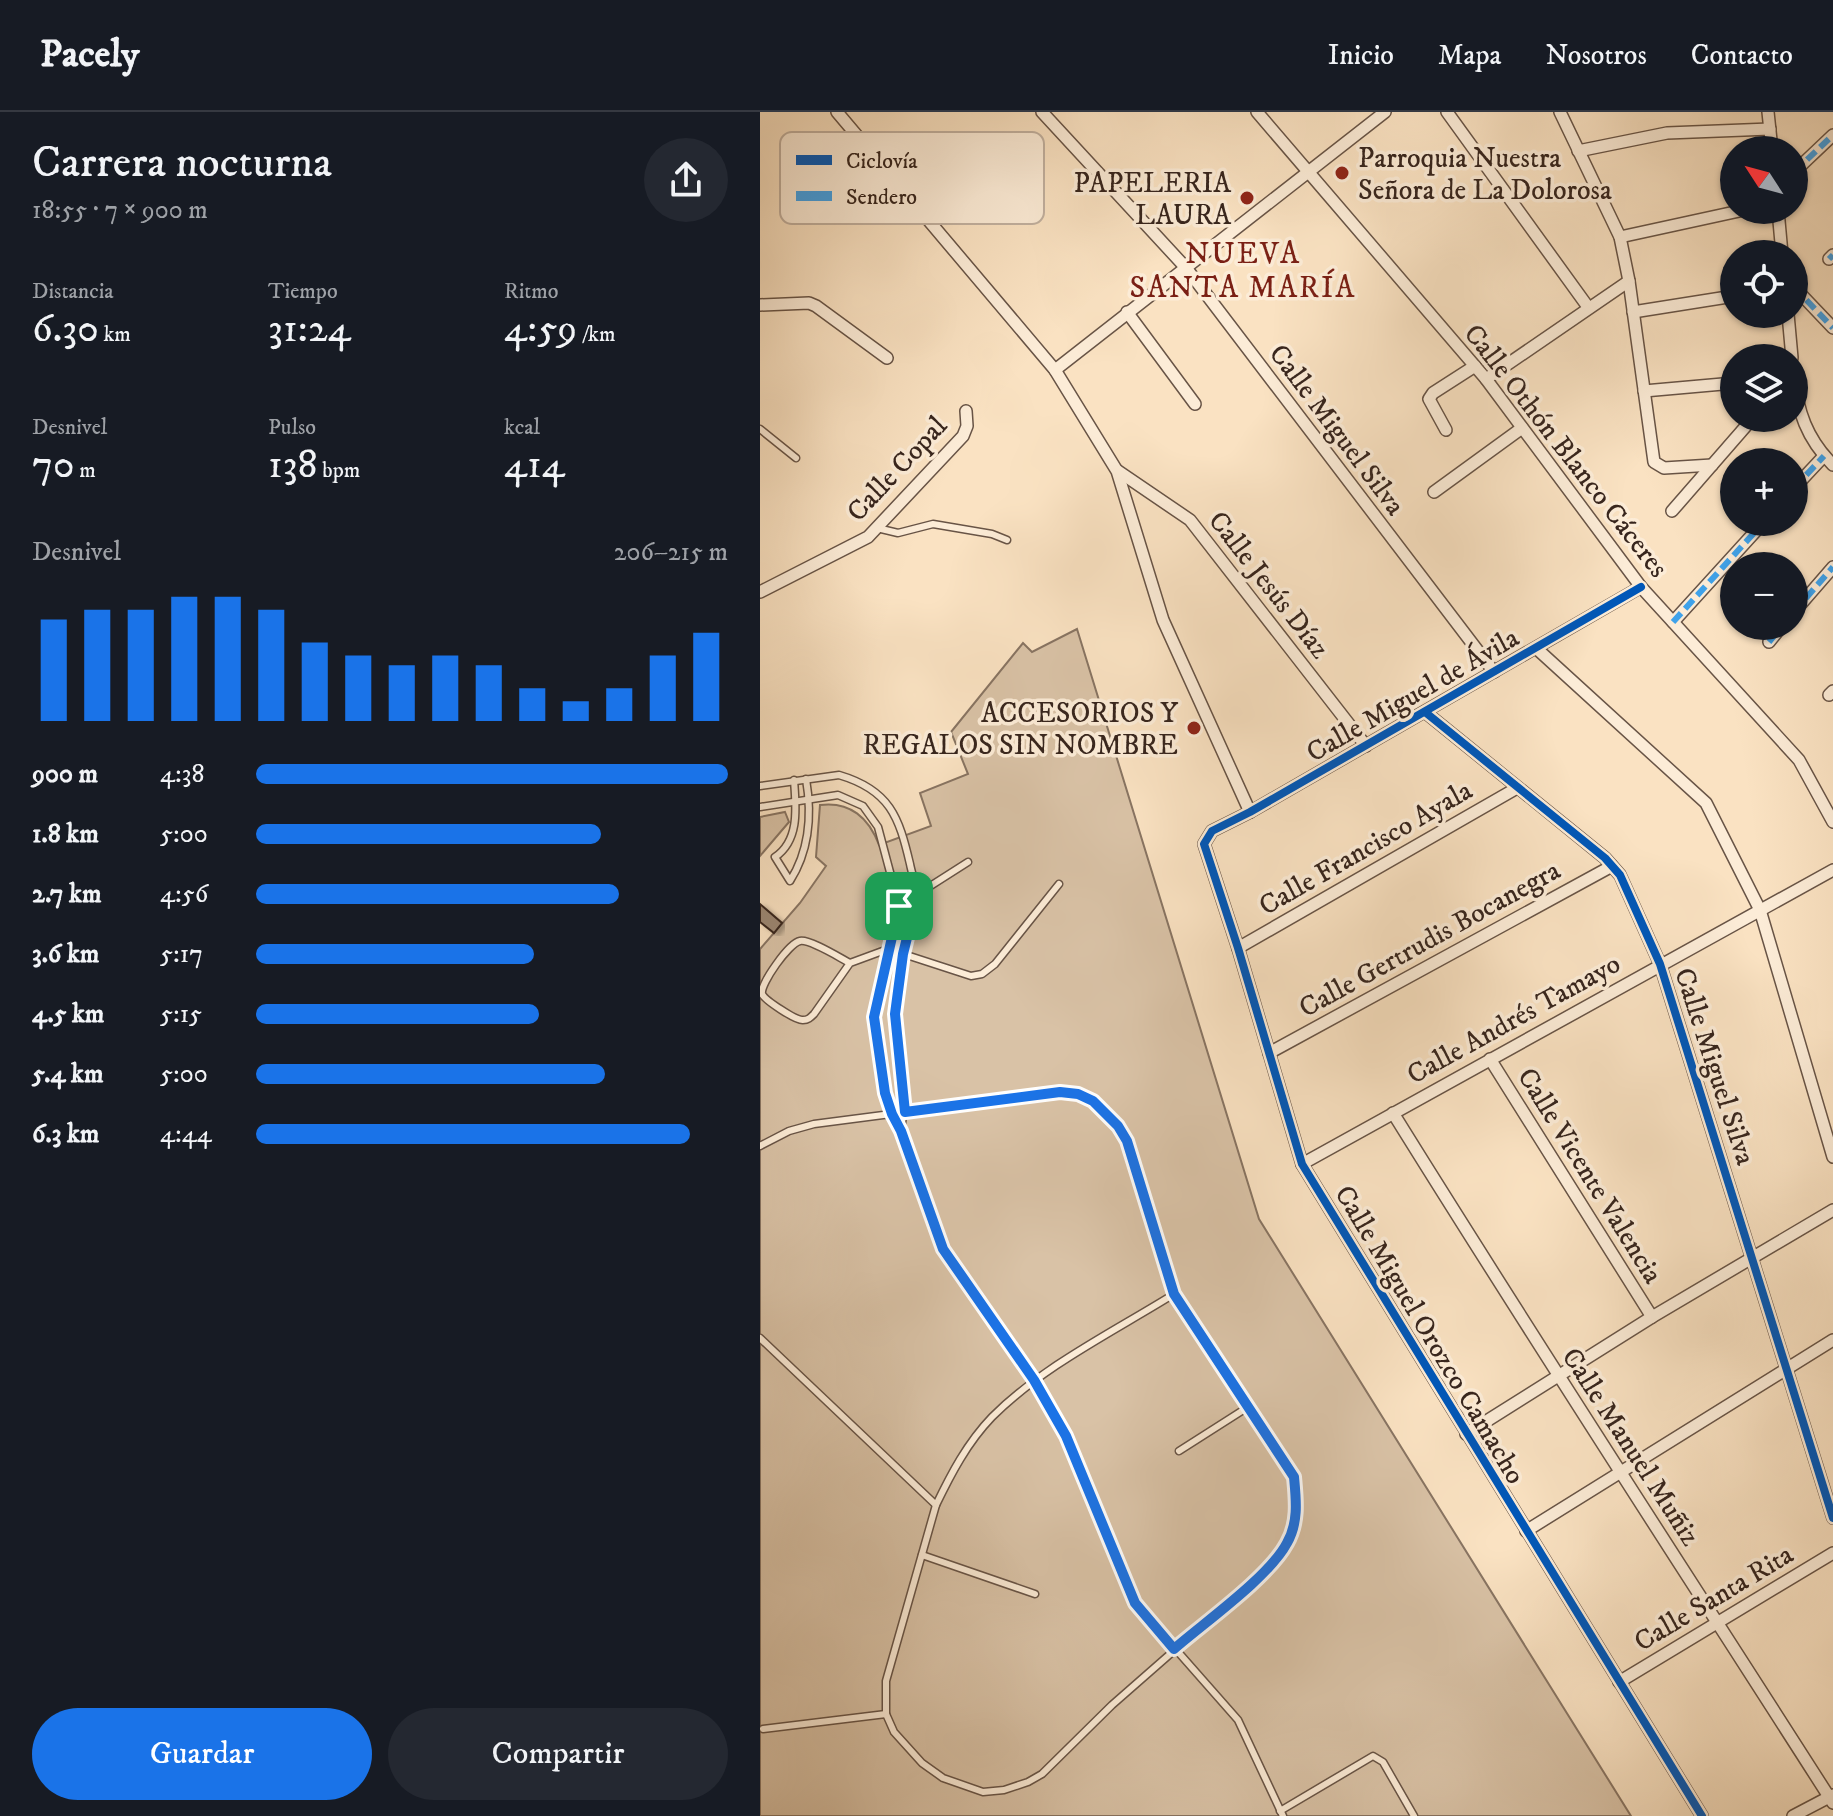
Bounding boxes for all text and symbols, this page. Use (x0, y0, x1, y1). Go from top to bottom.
text: Pacely (40, 31, 139, 79)
text: Inicio (1328, 38, 1394, 73)
text: Mapa (1438, 38, 1501, 73)
text: Nosotros (1545, 38, 1647, 73)
text: Contacto (1691, 38, 1793, 73)
legend (780, 132, 1044, 224)
text: Carrera nocturna (32, 136, 332, 191)
north arrow (1720, 136, 1808, 224)
map controls (1720, 136, 1808, 640)
button: share (644, 138, 728, 222)
place label: Parroquia Nuestra Señora de La Dolorosa (1358, 141, 1612, 208)
text: Ciclovía (846, 148, 918, 175)
marker: Parroquia Nuestra Señora de La Dolorosa (1333, 164, 1351, 182)
place label: PAPELERIA LAURA (1074, 166, 1232, 233)
text: Sendero (846, 184, 917, 211)
marker: PAPELERIA LAURA (1238, 189, 1256, 207)
text: 18:55 · 7 × 900 m (32, 194, 208, 227)
district label: NUEVA SANTA MARÍA (1130, 236, 1356, 307)
button: locate (1720, 240, 1808, 328)
text: Distancia (32, 278, 114, 305)
text: Tiempo (268, 278, 338, 305)
text: Ritmo (504, 278, 558, 305)
text: 6.30 (32, 305, 99, 355)
text: 31:24 (268, 305, 351, 355)
text: 4:59 (504, 305, 577, 355)
street label: Calle Othón Blanco Cáceres (1456, 317, 1676, 585)
text: km (99, 321, 131, 348)
text: /km (577, 321, 615, 348)
street label: Calle Miguel Silva (1261, 337, 1413, 522)
button: layers (1720, 344, 1808, 432)
street label: Calle Copal (839, 409, 955, 529)
text: Desnivel (32, 414, 107, 441)
text: Pulso (268, 414, 316, 441)
text: kcal (504, 414, 540, 441)
text: 70 (32, 441, 75, 491)
text: 138 (268, 441, 318, 491)
text: 414 (504, 441, 565, 491)
button: + (1720, 448, 1808, 536)
text: m (75, 457, 96, 484)
text: bpm (318, 457, 360, 484)
street label: Calle Jesús Díaz (1200, 504, 1337, 666)
text: Desnivel (32, 536, 121, 569)
text: 206–215 m (614, 536, 728, 569)
button: − (1720, 552, 1808, 640)
street label: Calle Miguel de Ávila (1300, 619, 1525, 770)
place label: ACCESORIOS Y REGALOS SIN NOMBRE (862, 696, 1178, 763)
marker: ACCESORIOS Y REGALOS SIN NOMBRE (1185, 719, 1203, 737)
text: 900 m (32, 758, 98, 791)
text: 4:38 (160, 758, 204, 791)
street label: Calle Francisco Ayala (1253, 773, 1479, 924)
text: 1.8 km (32, 818, 99, 851)
text: 5:00 (160, 818, 208, 851)
street label: Calle Gertrudis Bocanegra (1293, 853, 1567, 1026)
pin (865, 872, 933, 940)
text: 2.7 km (32, 878, 101, 911)
text: 4:56 (160, 878, 208, 911)
icon: arrive (877, 884, 921, 928)
text: 3.6 km (32, 938, 99, 971)
text: 5:17 (160, 938, 203, 971)
street label: Calle Andrés Tamayo (1401, 946, 1627, 1092)
street label: Calle Miguel Silva (1666, 964, 1763, 1170)
text: 4.5 km (32, 998, 104, 1031)
text: 5:15 (160, 998, 202, 1031)
text: 5.4 km (32, 1058, 104, 1091)
text: 5:00 (160, 1058, 208, 1091)
street label: Calle Vicente Valencia (1509, 1061, 1670, 1290)
text: 6.3 km (32, 1118, 99, 1151)
text: 4:44 (160, 1118, 212, 1151)
street label: Calle Miguel Orozco Camacho (1327, 1179, 1533, 1490)
street label: Calle Manuel Muñiz (1554, 1341, 1708, 1552)
street label: Calle Santa Rita (1628, 1537, 1800, 1659)
button: Guardar (32, 1708, 372, 1800)
button: Compartir (388, 1708, 728, 1800)

